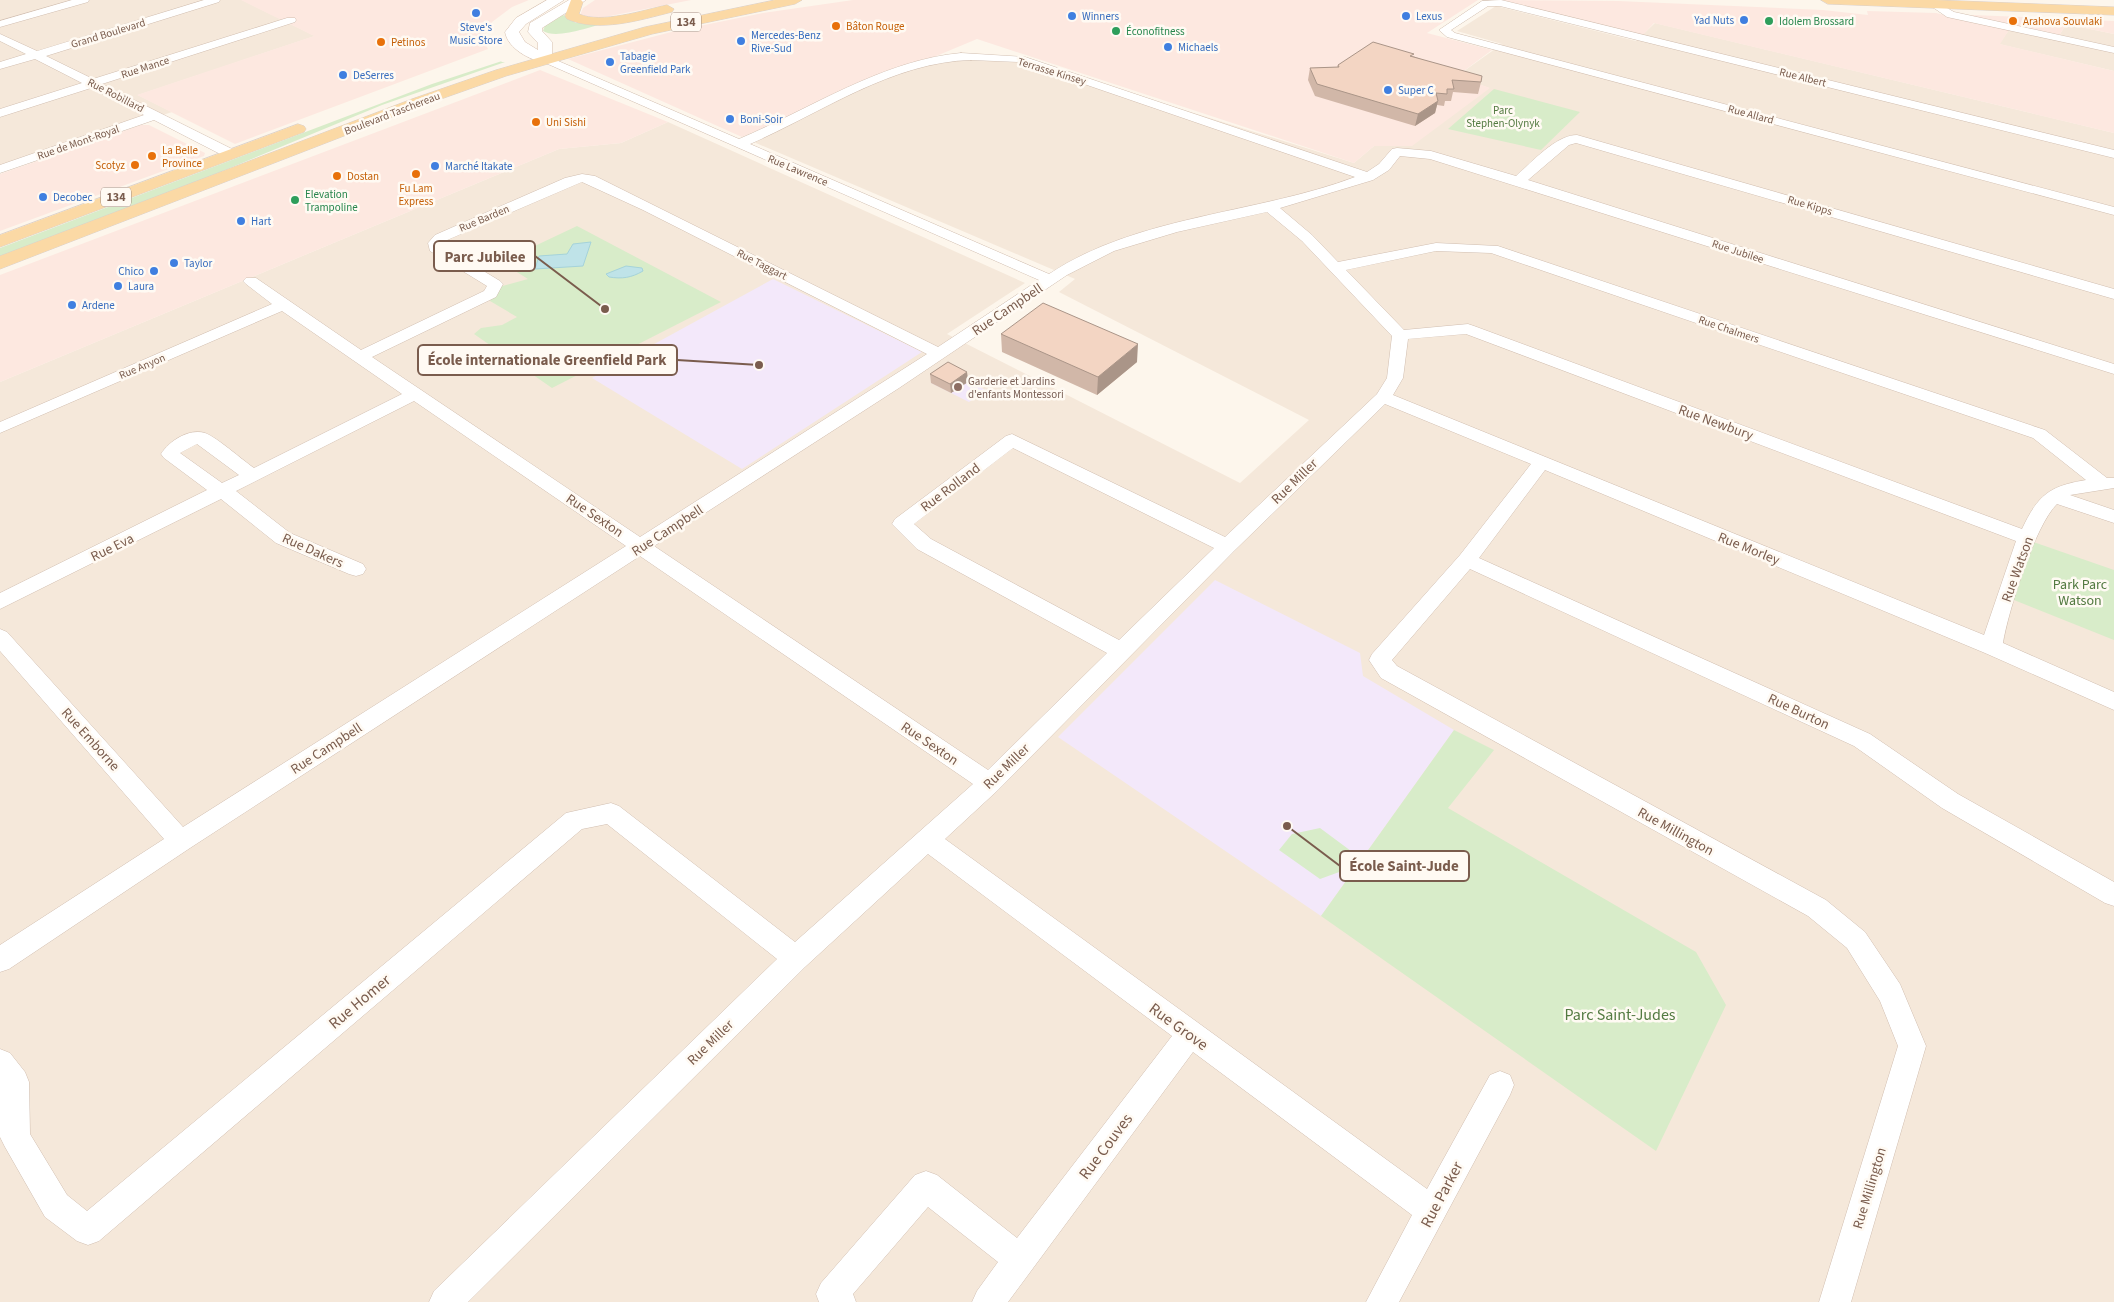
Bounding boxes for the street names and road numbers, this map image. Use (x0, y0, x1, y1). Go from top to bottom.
road number: 134 (671, 13, 701, 32)
street label: Grand Boulevard (69, 15, 147, 52)
street label: Rue Mance (119, 52, 172, 82)
street label: Terrasse Kinsey (1016, 54, 1088, 89)
street label: Rue Albert (1778, 64, 1828, 91)
street label: Rue Robillard (85, 75, 147, 116)
street label: Boulevard Taschereau (342, 88, 442, 139)
street label: Rue Allard (1726, 101, 1775, 128)
street label: Rue de Mont-Royal (35, 121, 121, 164)
street label: Rue Lawrence (765, 151, 831, 190)
road number: 134 (101, 188, 131, 206)
street label: Rue Kipps (1786, 192, 1834, 219)
street label: Rue Barden (457, 201, 512, 236)
street label: Rue Jubilee (1710, 236, 1766, 267)
street label: Rue Taggart (734, 245, 790, 284)
street label: Rue Campbell (968, 278, 1047, 341)
street label: Rue Chalmers (1696, 312, 1762, 347)
street label: Rue Anyon (117, 350, 168, 383)
street label: Rue Newbury (1675, 400, 1756, 446)
street label: Rue Miller (1267, 454, 1323, 509)
street label: Rue Rolland (916, 459, 985, 517)
street label: Rue Sexton (562, 489, 627, 542)
street label: Rue Campbell (628, 500, 708, 561)
street label: Rue Morley (1715, 527, 1783, 571)
street label: Rue Dakers (279, 528, 347, 573)
street label: Rue Eva (87, 529, 137, 567)
street label: Rue Watson (1997, 534, 2039, 605)
street label: Rue Burton (1765, 689, 1833, 735)
street label: Rue Emborne (56, 704, 124, 776)
street label: Rue Sexton (897, 717, 962, 770)
street label: Rue Campbell (287, 718, 367, 779)
street label: Rue Miller (979, 739, 1035, 794)
street label: Rue Millington (1634, 803, 1717, 861)
street label: Rue Homer (324, 969, 396, 1034)
street label: Rue Grove (1144, 998, 1213, 1056)
street label: Rue Miller (683, 1015, 739, 1070)
street label: Rue Couves (1074, 1109, 1138, 1184)
street label: Rue Millington (1848, 1145, 1892, 1231)
street label: Rue Parker (1415, 1157, 1469, 1231)

